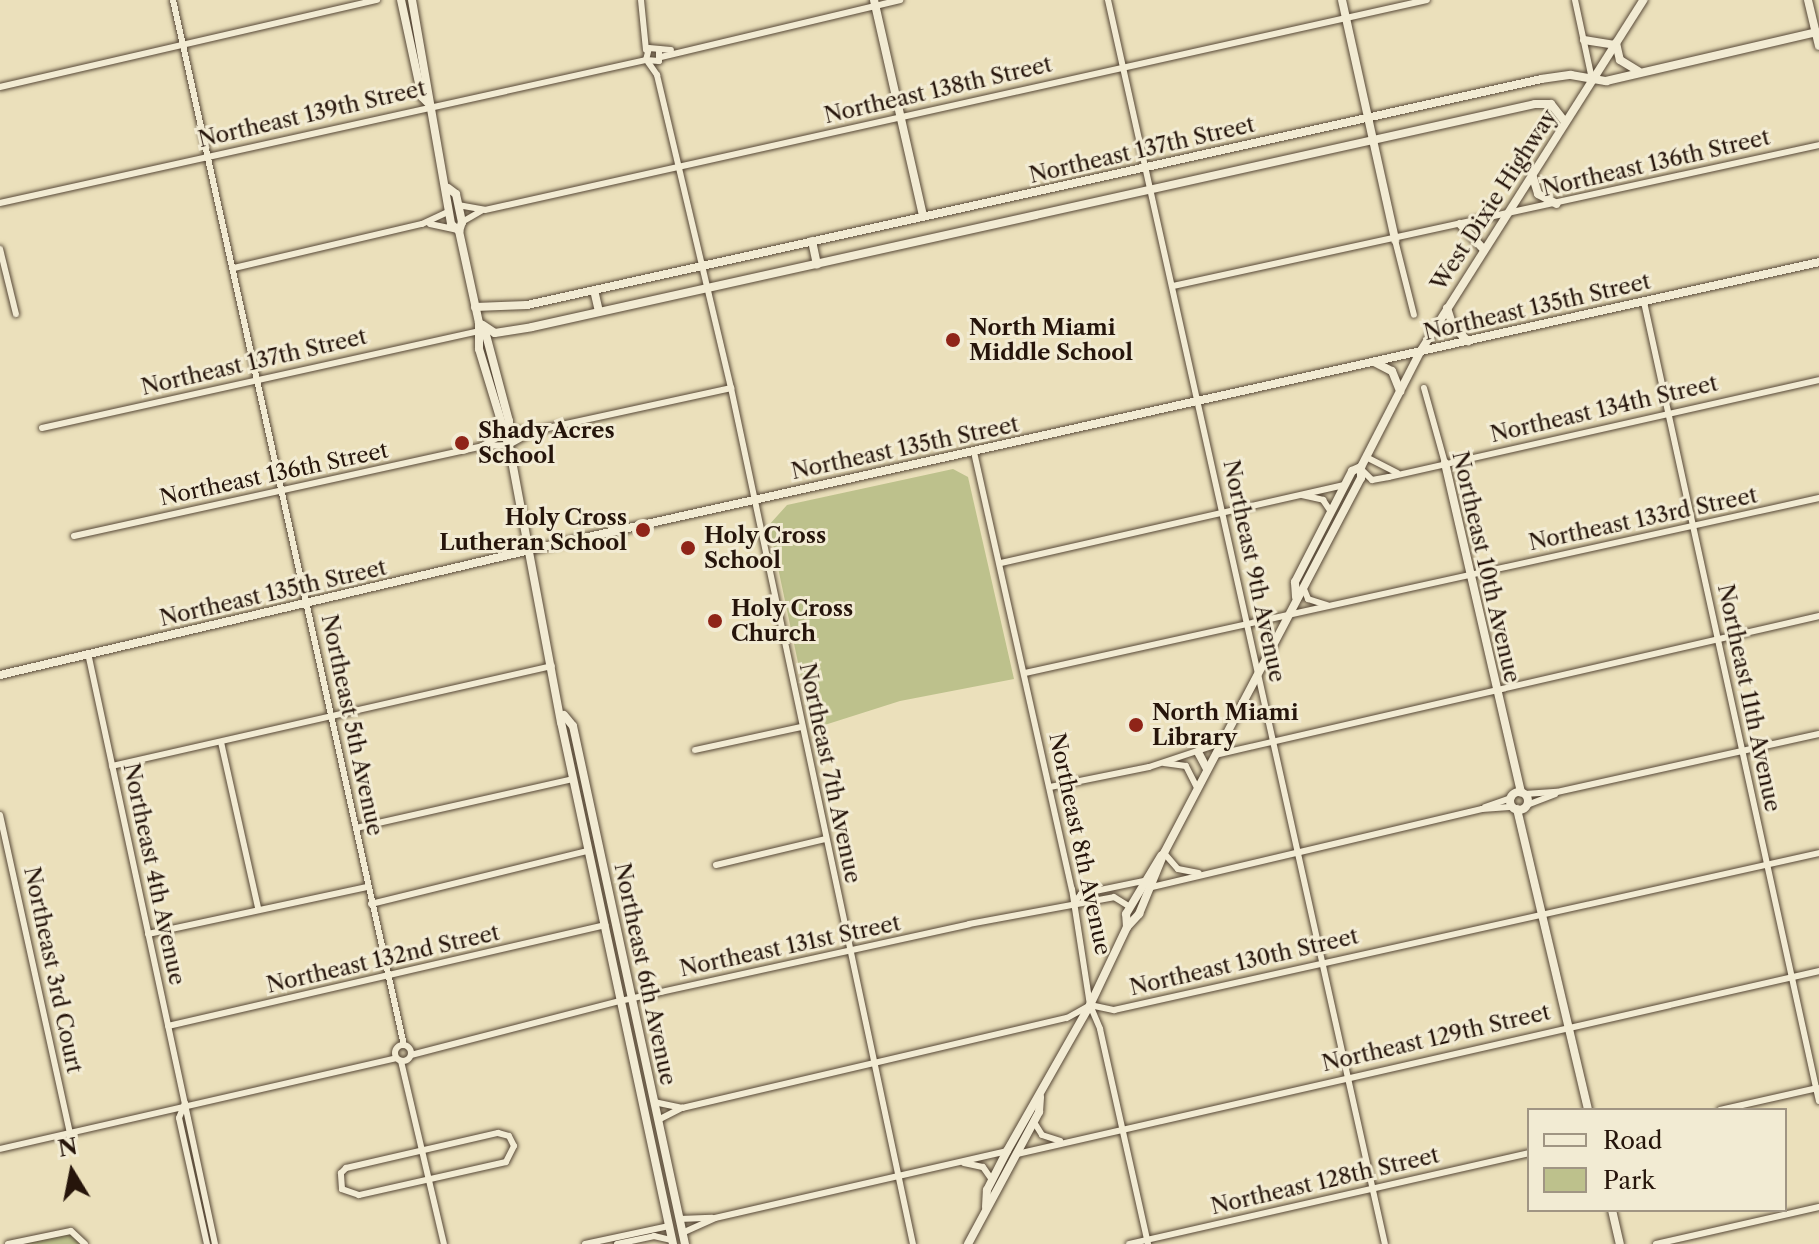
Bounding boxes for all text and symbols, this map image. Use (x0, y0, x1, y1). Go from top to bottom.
street label: Northeast 138th Street (821, 51, 1055, 129)
street label: Northeast 139th Street (196, 75, 428, 153)
street label: West Dixie Highway (1425, 104, 1563, 296)
street label: Northeast 137th Street (1027, 111, 1257, 189)
street label: Northeast 136th Street (1540, 124, 1772, 202)
street label: Northeast 135th Street (1421, 268, 1653, 346)
place label: North Miami Middle School (969, 314, 1133, 366)
street label: Northeast 137th Street (139, 323, 369, 401)
marker: North Miami Middle School (944, 331, 962, 349)
street label: Northeast 134th Street (1488, 370, 1720, 448)
street label: Northeast 135th Street (789, 411, 1021, 485)
place label: Shady Acres School (478, 417, 616, 468)
marker: Shady Acres School (453, 434, 471, 452)
street label: Northeast 136th Street (157, 437, 391, 511)
street label: Northeast 10th Avenue (1446, 448, 1526, 686)
street label: Northeast 9th Avenue (1217, 457, 1291, 685)
street label: Northeast 133rd Street (1526, 482, 1760, 556)
place label: Holy Cross Lutheran School (439, 504, 627, 556)
marker: Holy Cross Lutheran School (634, 521, 652, 539)
place label: Holy Cross School (704, 522, 827, 574)
marker: Holy Cross School (679, 539, 697, 557)
street label: Northeast 135th Street (157, 554, 389, 632)
street label: Northeast 11th Avenue (1712, 581, 1786, 815)
place label: Holy Cross Church (731, 595, 854, 646)
street label: Northeast 5th Avenue (316, 611, 388, 839)
marker: Holy Cross Church (706, 612, 724, 630)
street label: Northeast 7th Avenue (794, 660, 866, 886)
place label: North Miami Library (1152, 699, 1298, 750)
marker: North Miami Library (1127, 716, 1145, 734)
street label: Northeast 8th Avenue (1043, 730, 1117, 958)
street label: Northeast 4th Avenue (117, 760, 191, 988)
street label: Northeast 6th Avenue (608, 860, 682, 1088)
street label: Northeast 3rd Court (18, 864, 88, 1076)
street label: Northeast 131st Street (677, 910, 903, 982)
street label: Northeast 132nd Street (264, 919, 502, 999)
street label: Northeast 130th Street (1127, 923, 1361, 1001)
street label: Northeast 129th Street (1319, 999, 1553, 1077)
legend (1527, 1108, 1787, 1212)
text: Road (1603, 1126, 1662, 1155)
north arrow (32, 1132, 112, 1212)
text: N (56, 1133, 80, 1163)
street label: Northeast 128th Street (1208, 1142, 1442, 1220)
text: Park (1603, 1166, 1655, 1195)

